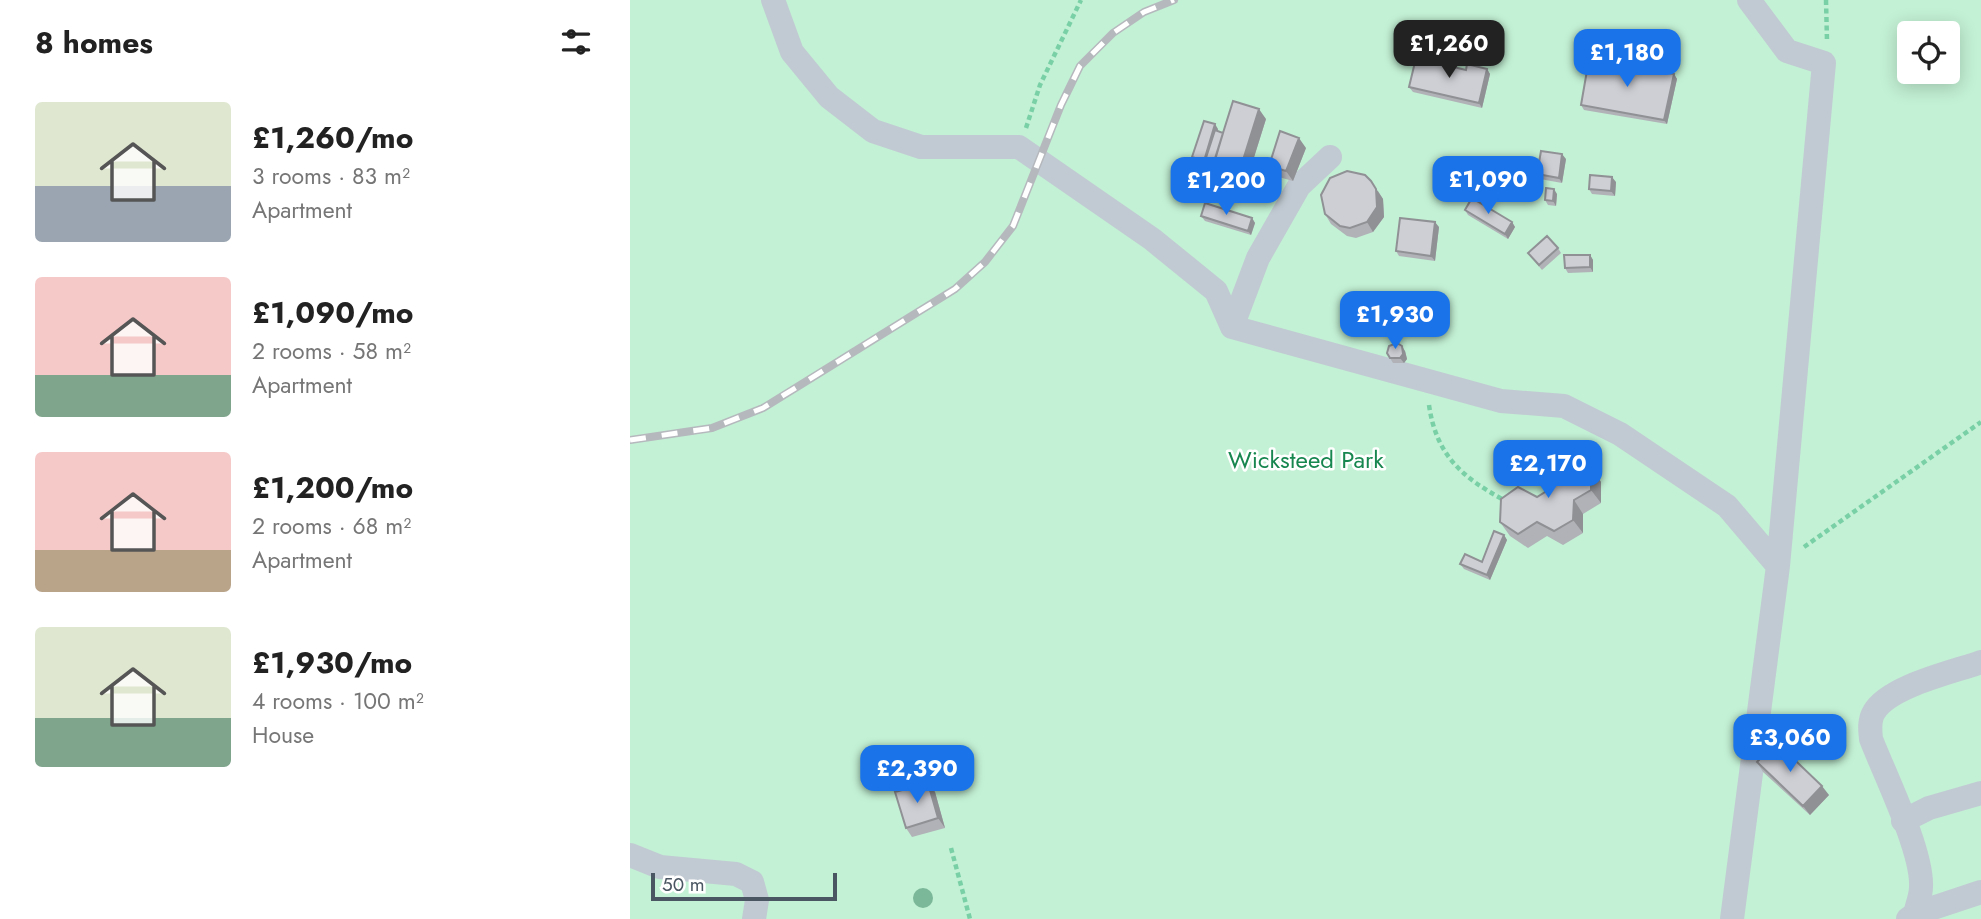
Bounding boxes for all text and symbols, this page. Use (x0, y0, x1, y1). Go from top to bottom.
pin: £1,260 (1392, 20, 1506, 80)
text: 8 homes (35, 21, 153, 64)
map controls (1897, 21, 1960, 84)
button: locate (1897, 21, 1960, 84)
icon: filters (557, 23, 595, 61)
text: £1,260 (1410, 26, 1488, 60)
pin: £1,180 (1570, 29, 1684, 89)
text: £1,180 (1590, 35, 1664, 69)
text: £1,260/mo (252, 116, 413, 159)
icon: home (91, 130, 175, 214)
pin: £1,090 (1431, 156, 1545, 216)
pin: £1,200 (1169, 158, 1283, 217)
text: 3 rooms · 83 m² (252, 159, 410, 193)
text: £1,090 (1448, 162, 1528, 196)
text: £1,200 (1187, 163, 1265, 197)
text: Apartment (252, 193, 352, 227)
text: £1,090/mo (252, 291, 414, 334)
pin: £1,930 (1338, 292, 1452, 351)
text: £1,930 (1356, 297, 1434, 331)
icon: home (91, 305, 175, 389)
text: 2 rooms · 58 m² (252, 334, 411, 368)
text: Apartment (252, 368, 352, 402)
pin: £2,170 (1491, 440, 1605, 500)
park label: Wicksteed Park (1228, 442, 1384, 477)
text: £2,170 (1509, 446, 1587, 480)
text: £1,200/mo (252, 466, 413, 509)
icon: home (91, 480, 175, 564)
text: 2 rooms · 68 m² (252, 509, 411, 543)
text: Apartment (252, 543, 352, 577)
text: £1,930/mo (252, 641, 412, 684)
icon: home (91, 655, 175, 739)
text: 4 rooms · 100 m² (252, 684, 424, 718)
pin: £3,060 (1733, 714, 1847, 774)
text: House (252, 718, 314, 752)
text: £3,060 (1749, 720, 1831, 754)
pin: £2,390 (860, 746, 974, 805)
text: £2,390 (876, 751, 958, 785)
scale bar (651, 870, 836, 902)
text: 50 m (662, 871, 705, 898)

